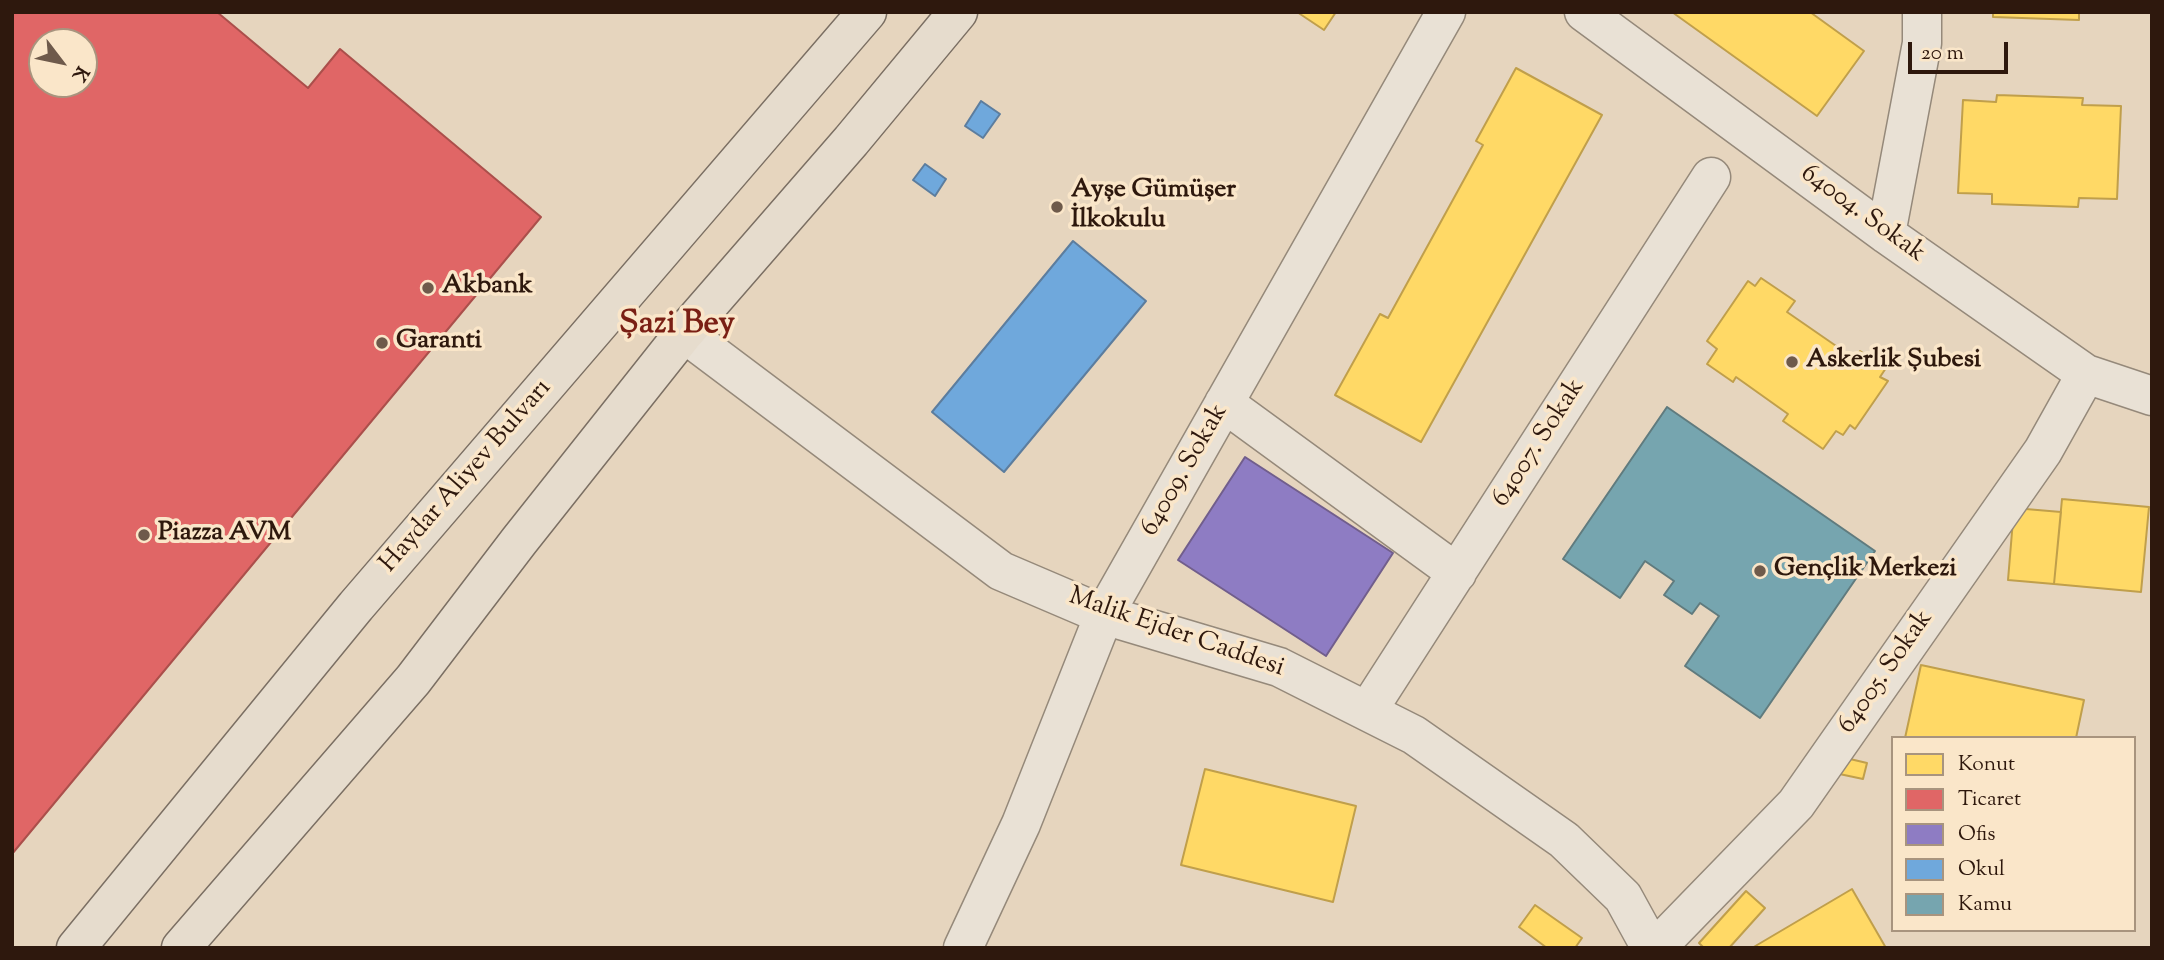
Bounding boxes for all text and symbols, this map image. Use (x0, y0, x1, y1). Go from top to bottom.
north arrow (28, 28, 98, 98)
scale bar (1912, 28, 2012, 72)
text: 20 m (1921, 39, 1964, 69)
text: K (64, 60, 95, 86)
street label: 64004. Sokak (1794, 159, 1930, 271)
place label: Ayşe Gümüşer İlkokulu (1071, 176, 1236, 238)
marker: Ayşe Gümüşer İlkokulu (1049, 199, 1065, 215)
place label: Akbank (442, 272, 533, 304)
marker: Akbank (420, 280, 436, 296)
district label: Şazi Bey (619, 306, 735, 346)
place label: Garanti (396, 327, 482, 359)
marker: Garanti (374, 335, 390, 351)
place label: Askerlik Şubesi (1806, 346, 1981, 378)
marker: Askerlik Şubesi (1784, 354, 1800, 370)
street label: Haydar Aliyev Bulvarı (375, 374, 559, 580)
street label: 64007. Sokak (1487, 374, 1593, 514)
street label: 64009. Sokak (1136, 399, 1236, 543)
place label: Piazza AVM (158, 519, 291, 551)
marker: Piazza AVM (136, 527, 152, 543)
place label: Gençlik Merkezi (1774, 555, 1957, 587)
marker: Gençlik Merkezi (1752, 563, 1768, 579)
street label: Malik Ejder Caddesi (1064, 582, 1288, 686)
street label: 64005. Sokak (1833, 605, 1941, 741)
legend (1891, 736, 2136, 932)
text: Konut (1958, 750, 2015, 780)
text: Ticaret (1958, 785, 2021, 815)
text: Ofis (1958, 820, 1996, 850)
text: Okul (1958, 855, 2005, 885)
text: Kamu (1958, 890, 2012, 920)

